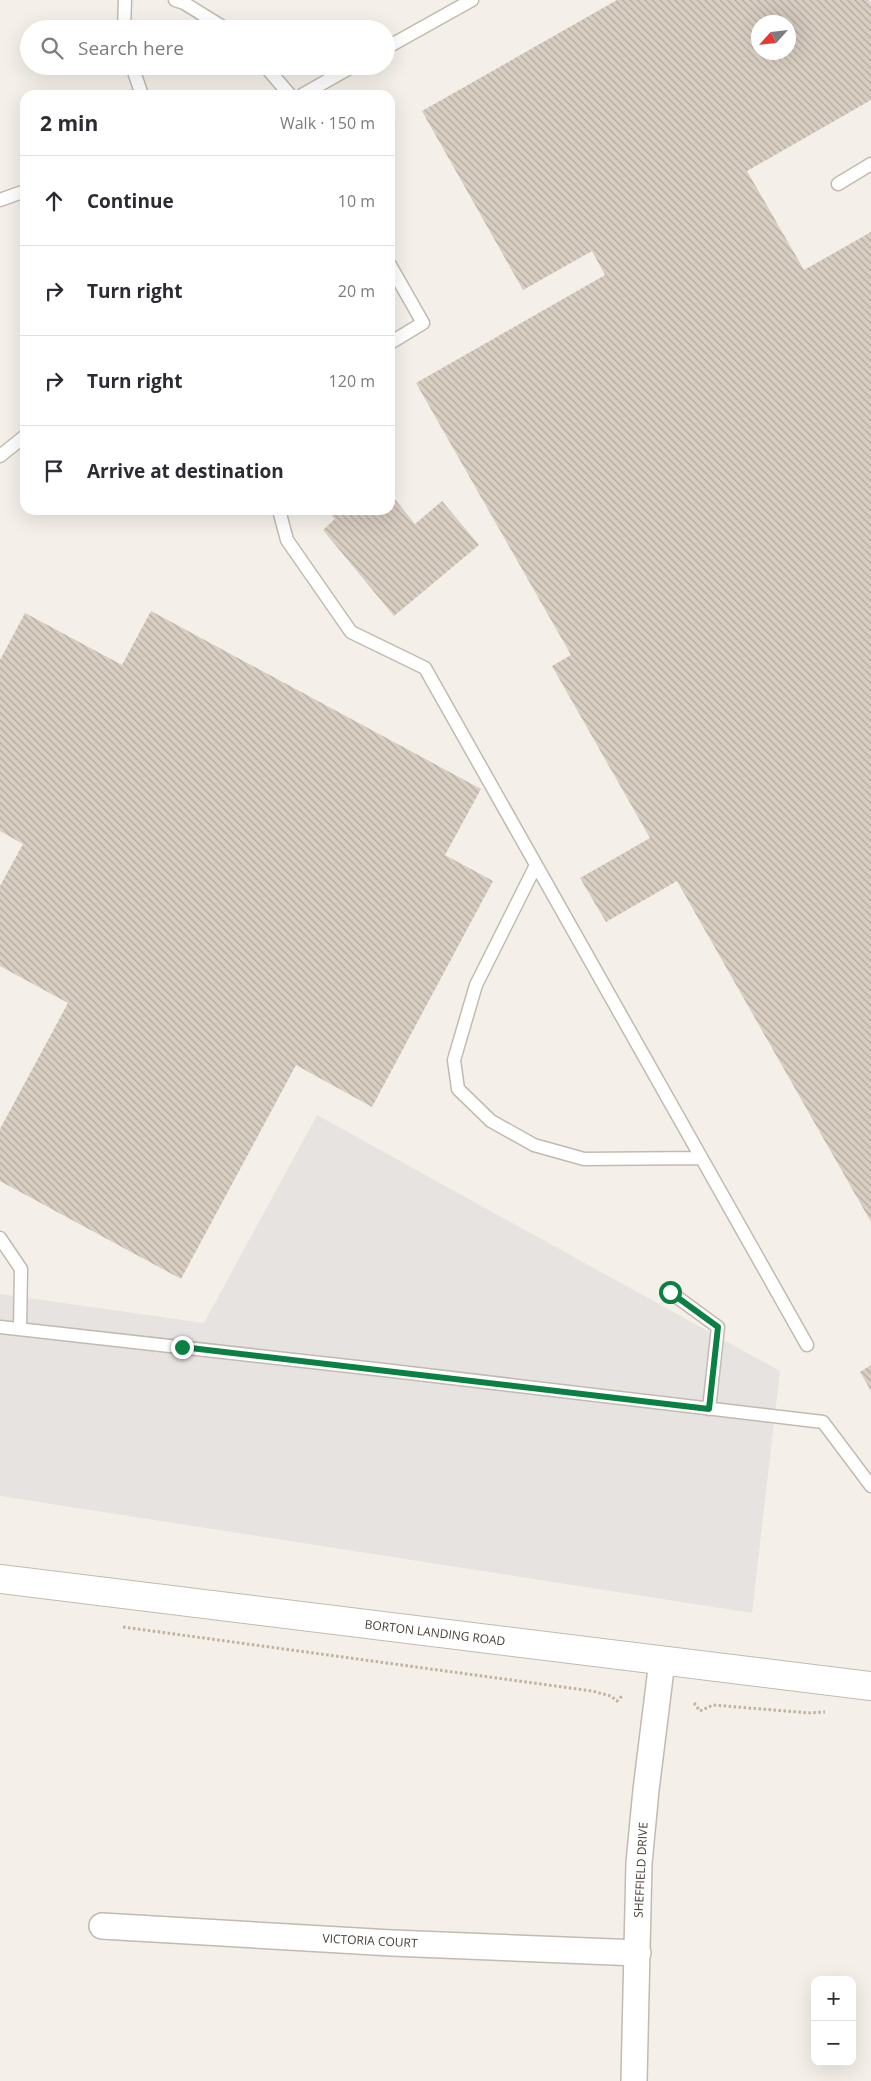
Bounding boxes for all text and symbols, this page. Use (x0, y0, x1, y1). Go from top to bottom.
north arrow (751, 15, 796, 60)
search box (20, 20, 395, 75)
icon: search (38, 34, 66, 62)
text: Search here (78, 35, 184, 61)
text: 2 min (40, 109, 98, 137)
text: Walk · 150 m (280, 112, 375, 134)
icon: ahead (40, 187, 68, 215)
text: Continue (87, 188, 174, 214)
text: 10 m (338, 190, 375, 212)
icon: right (40, 277, 68, 305)
text: Turn right (87, 278, 182, 304)
text: 20 m (338, 280, 375, 302)
icon: right (40, 367, 68, 395)
text: Turn right (87, 368, 182, 394)
text: 120 m (329, 370, 375, 392)
icon: arrive (40, 457, 68, 485)
text: Arrive at destination (87, 458, 284, 484)
route start (659, 1281, 682, 1304)
route end (171, 1336, 194, 1359)
street label: BORTON LANDING ROAD (364, 1615, 506, 1650)
street label: SHEFFIELD DRIVE (630, 1822, 651, 1918)
street label: VICTORIA COURT (322, 1930, 418, 1951)
map controls (811, 1976, 856, 2066)
button: + (811, 1976, 856, 2021)
button: − (811, 2021, 856, 2066)

